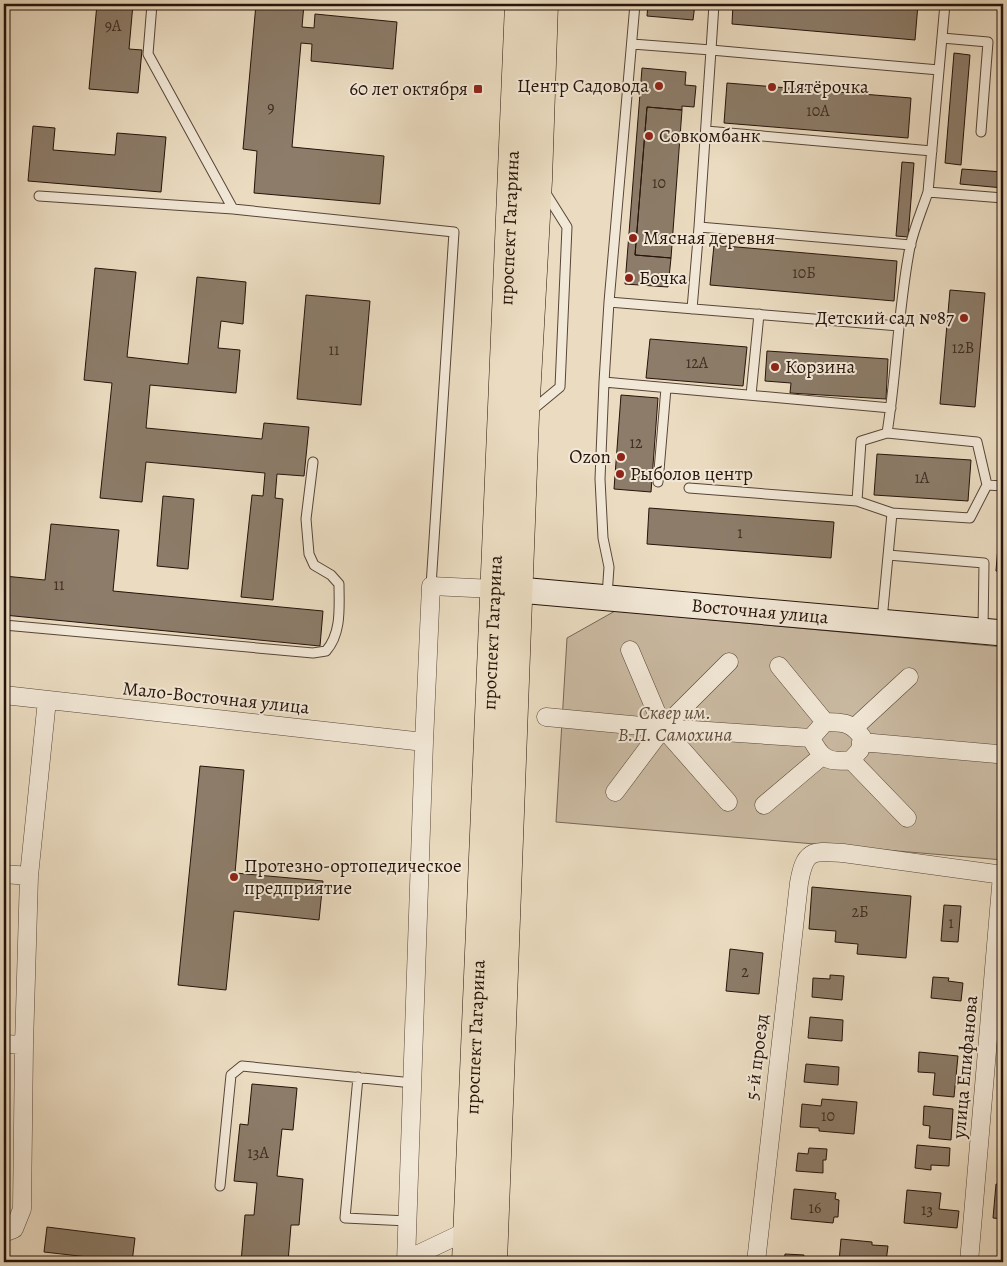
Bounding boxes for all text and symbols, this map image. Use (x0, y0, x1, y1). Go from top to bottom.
house number: 9А (105, 15, 122, 37)
place label: Центр Садовода (517, 73, 649, 99)
place label: Пятёрочка (782, 74, 869, 100)
place label: 60 лет октября (349, 76, 468, 102)
marker: Центр Садовода (653, 80, 665, 92)
marker: Пятёрочка (766, 81, 778, 93)
marker: 60 лет октября (472, 83, 484, 95)
house number: 9 (267, 97, 275, 119)
house number: 10А (806, 100, 830, 122)
place label: Совкомбанк (659, 123, 761, 149)
marker: Совкомбанк (643, 130, 655, 142)
street label: проспект Гагарина (493, 150, 526, 306)
house number: 10 (652, 172, 666, 194)
place label: Мясная деревня (643, 225, 775, 251)
marker: Мясная деревня (627, 232, 639, 244)
house number: 10Б (792, 262, 816, 284)
place label: Бочка (639, 265, 688, 291)
marker: Бочка (623, 272, 635, 284)
place label: Детский сад №87 (815, 305, 954, 331)
marker: Детский сад №87 (958, 312, 970, 324)
house number: 12В (952, 337, 974, 359)
house number: 11 (329, 339, 340, 361)
house number: 12А (686, 352, 709, 374)
place label: Корзина (785, 354, 856, 380)
marker: Корзина (769, 361, 781, 373)
house number: 12 (629, 432, 643, 454)
place label: Ozon (569, 444, 611, 470)
marker: Ozon (615, 451, 627, 463)
place label: Рыболов центр (630, 461, 753, 487)
house number: 1А (915, 467, 930, 489)
marker: Рыболов центр (614, 468, 626, 480)
house number: 1 (737, 522, 743, 544)
street label: проспект Гагарина (476, 554, 509, 710)
house number: 11 (54, 574, 65, 596)
street label: Восточная улица (690, 592, 830, 630)
street label: Мало-Восточная улица (121, 675, 311, 721)
park label: Сквер им. В.П. Самохина (618, 700, 732, 748)
place label: Протезно-ортопедическое предприятие (244, 853, 462, 901)
marker: Протезно-ортопедическое предприятие (228, 871, 240, 883)
house number: 2Б (851, 901, 869, 923)
house number: 1 (948, 912, 954, 934)
street label: проспект Гагарина (459, 959, 492, 1115)
house number: 2 (741, 961, 749, 983)
street label: улица Епифанова (946, 994, 984, 1141)
street label: 5-й проезд (739, 1012, 775, 1102)
house number: 10 (821, 1105, 835, 1127)
house number: 13А (247, 1142, 269, 1164)
house number: 16 (809, 1197, 821, 1219)
house number: 13 (921, 1199, 933, 1221)

